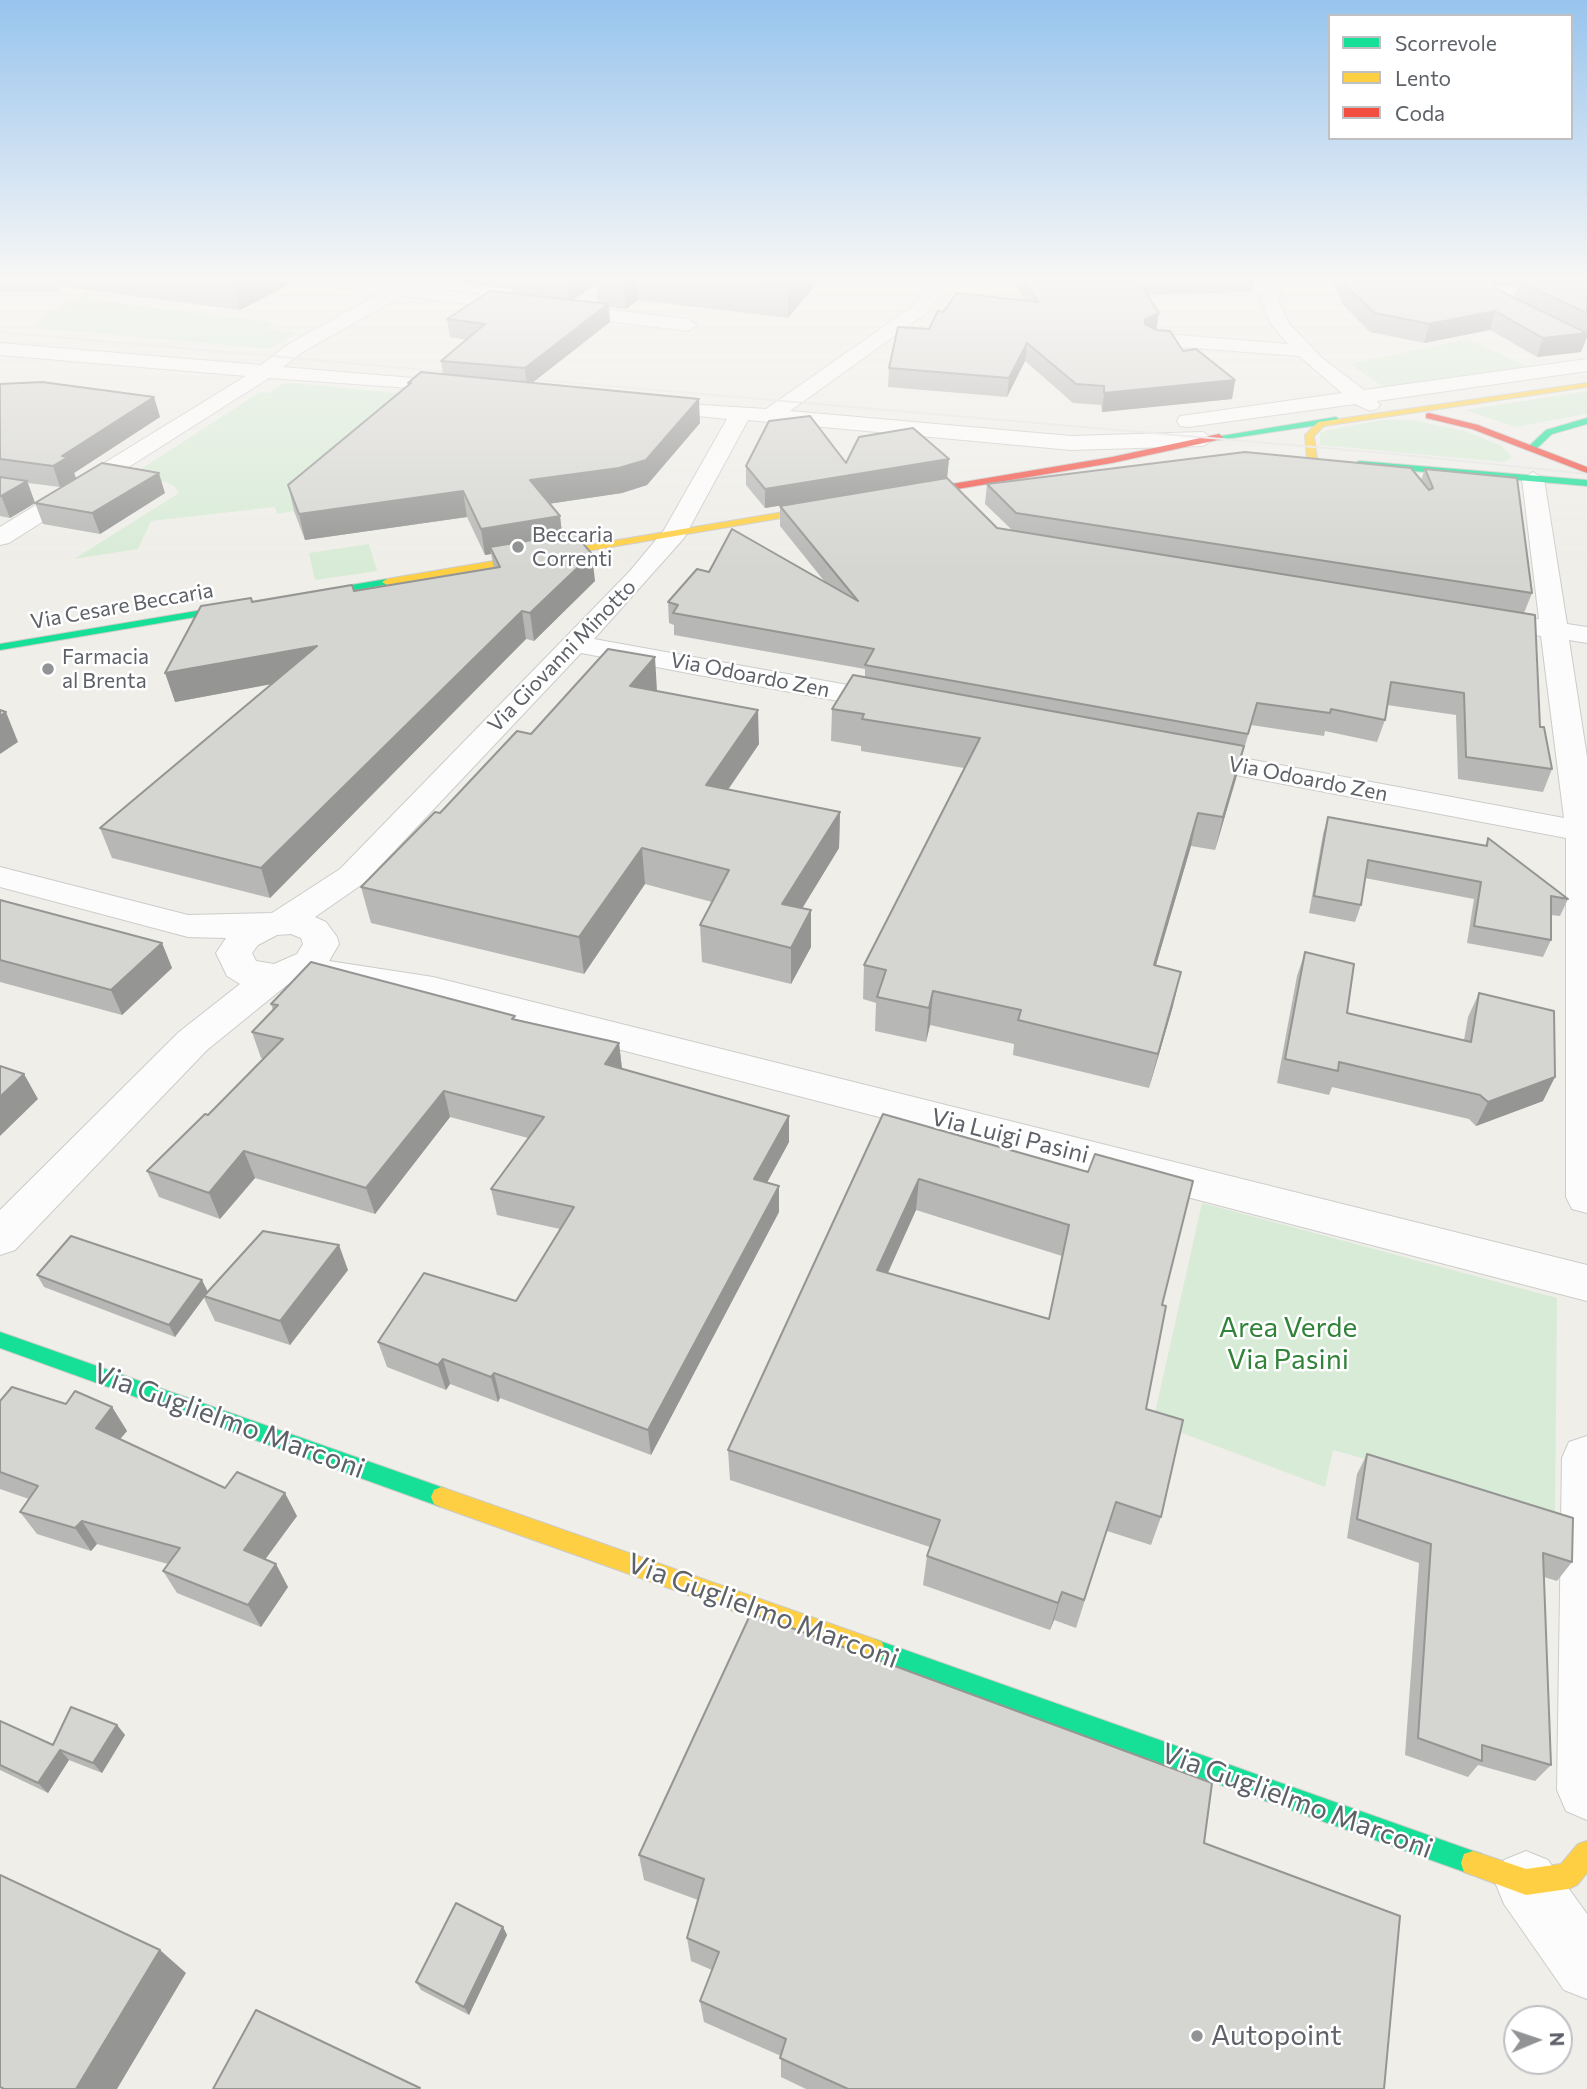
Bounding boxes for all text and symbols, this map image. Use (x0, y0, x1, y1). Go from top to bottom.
legend (1328, 14, 1573, 140)
text: Scorrevole (1395, 30, 1497, 55)
text: Lento (1395, 65, 1451, 90)
text: Coda (1395, 100, 1445, 125)
place label: Beccaria Correnti (532, 522, 613, 572)
marker: Beccaria Correnti (510, 539, 526, 555)
street label: Via Giovanni Minotto (483, 574, 641, 738)
street label: Via Cesare Beccaria (29, 578, 215, 634)
place label: Farmacia al Brenta (62, 644, 149, 694)
street label: Via Odoardo Zen (668, 647, 832, 703)
marker: Farmacia al Brenta (40, 661, 56, 677)
street label: Via Odoardo Zen (1226, 751, 1390, 807)
street label: Via Luigi Pasini (928, 1102, 1092, 1170)
park label: Area Verde Via Pasini (1219, 1311, 1357, 1377)
street label: Via Guglielmo Marconi (89, 1356, 369, 1486)
street label: Via Guglielmo Marconi (623, 1546, 903, 1676)
street label: Via Guglielmo Marconi (1157, 1736, 1437, 1866)
north arrow (1503, 2005, 1573, 2075)
place label: Autopoint (1211, 2019, 1342, 2053)
marker: Autopoint (1189, 2028, 1205, 2044)
text: N (1546, 2032, 1569, 2047)

